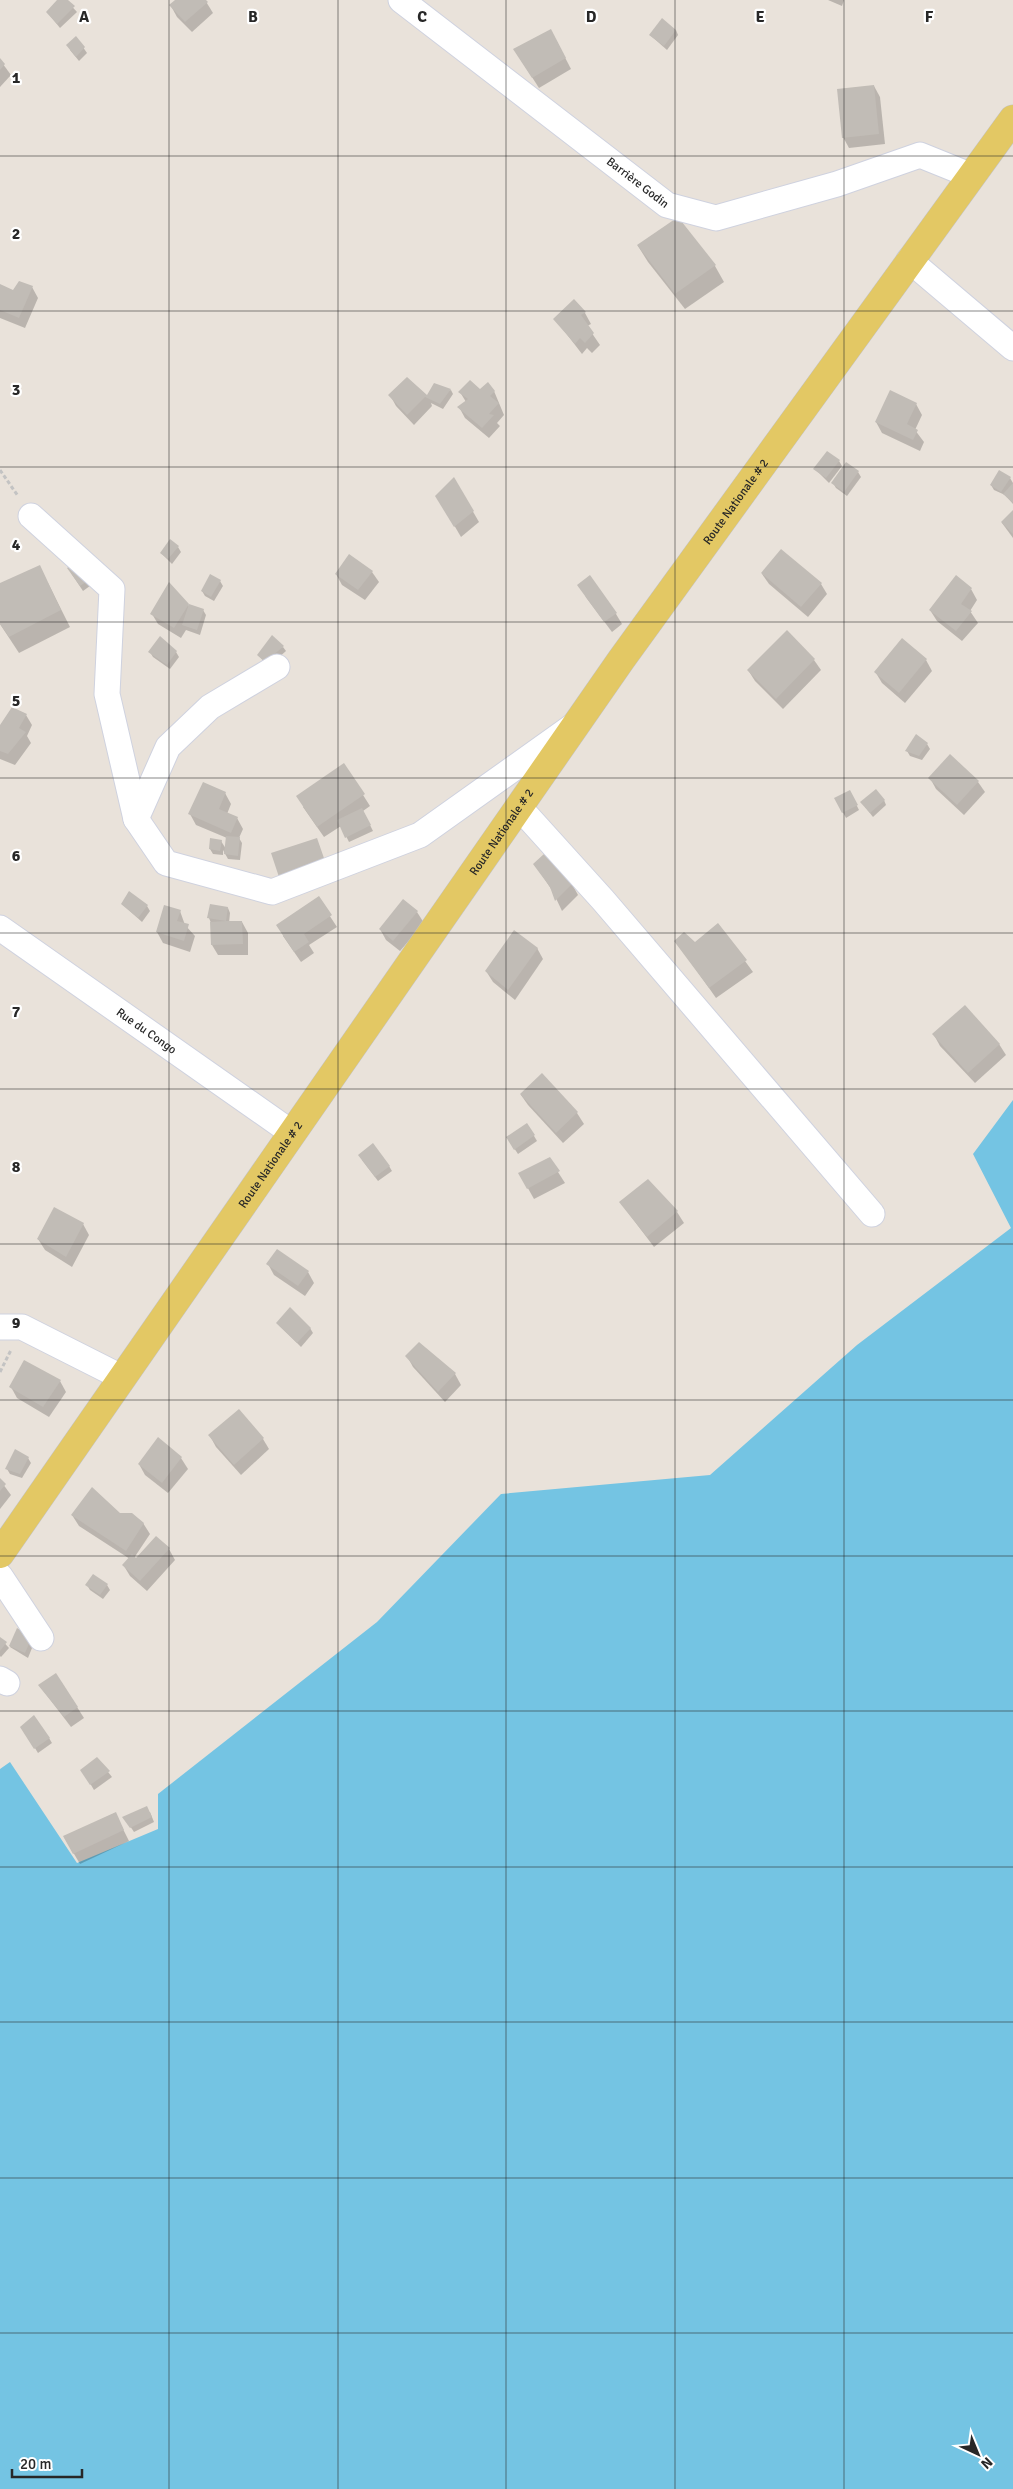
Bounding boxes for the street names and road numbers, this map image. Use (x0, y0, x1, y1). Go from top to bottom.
street label: Barrière Godin (604, 154, 672, 211)
street label: Route Nationale # 2 (700, 456, 772, 547)
street label: Route Nationale # 2 (466, 786, 537, 878)
street label: Rue du Congo (113, 1005, 180, 1057)
street label: Route Nationale # 2 (235, 1118, 306, 1211)

